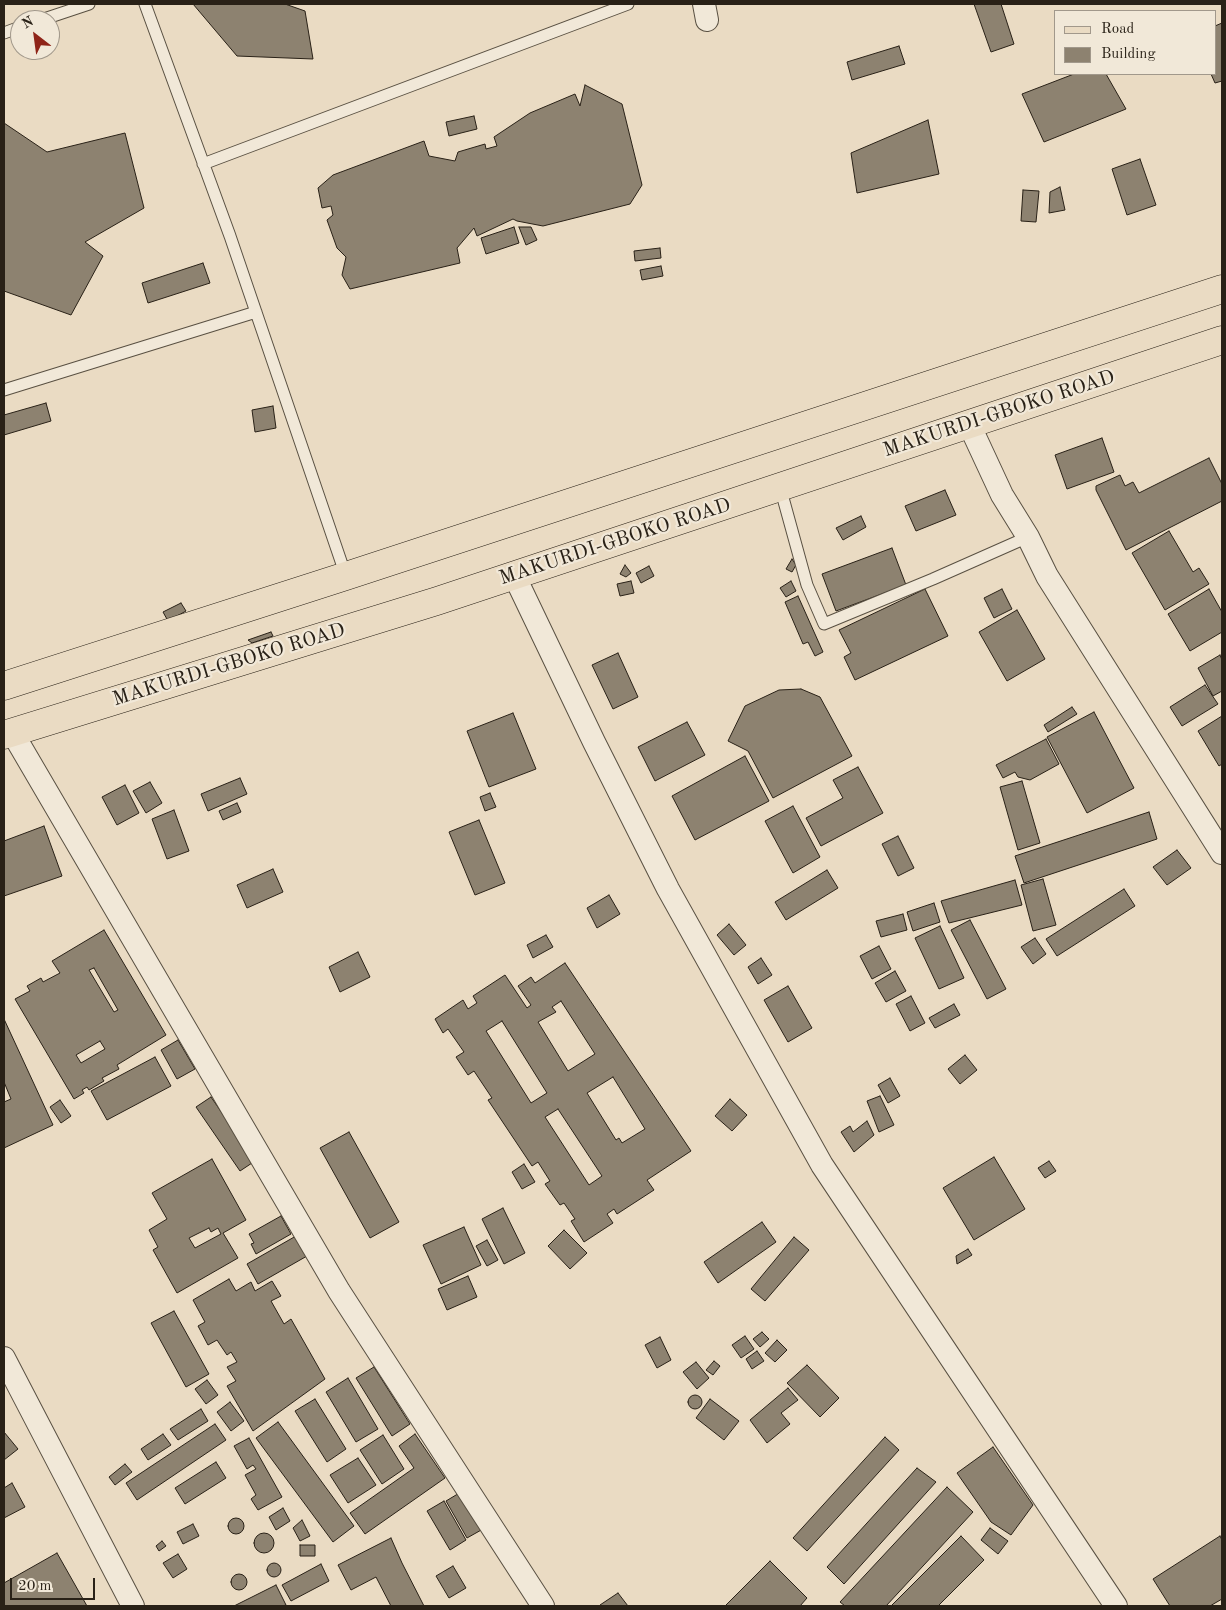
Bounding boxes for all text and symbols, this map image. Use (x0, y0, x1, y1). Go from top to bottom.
north arrow (10, 10, 60, 60)
legend (1054, 10, 1216, 75)
text: N (20, 14, 36, 32)
text: Road (1101, 22, 1134, 37)
text: Building (1101, 47, 1156, 62)
street label: MAKURDI-GBOKO ROAD (880, 365, 1118, 463)
street label: MAKURDI-GBOKO ROAD (496, 493, 734, 591)
street label: MAKURDI-GBOKO ROAD (110, 618, 348, 712)
scale bar (12, 1568, 98, 1600)
text: 20 m (18, 1579, 52, 1594)

